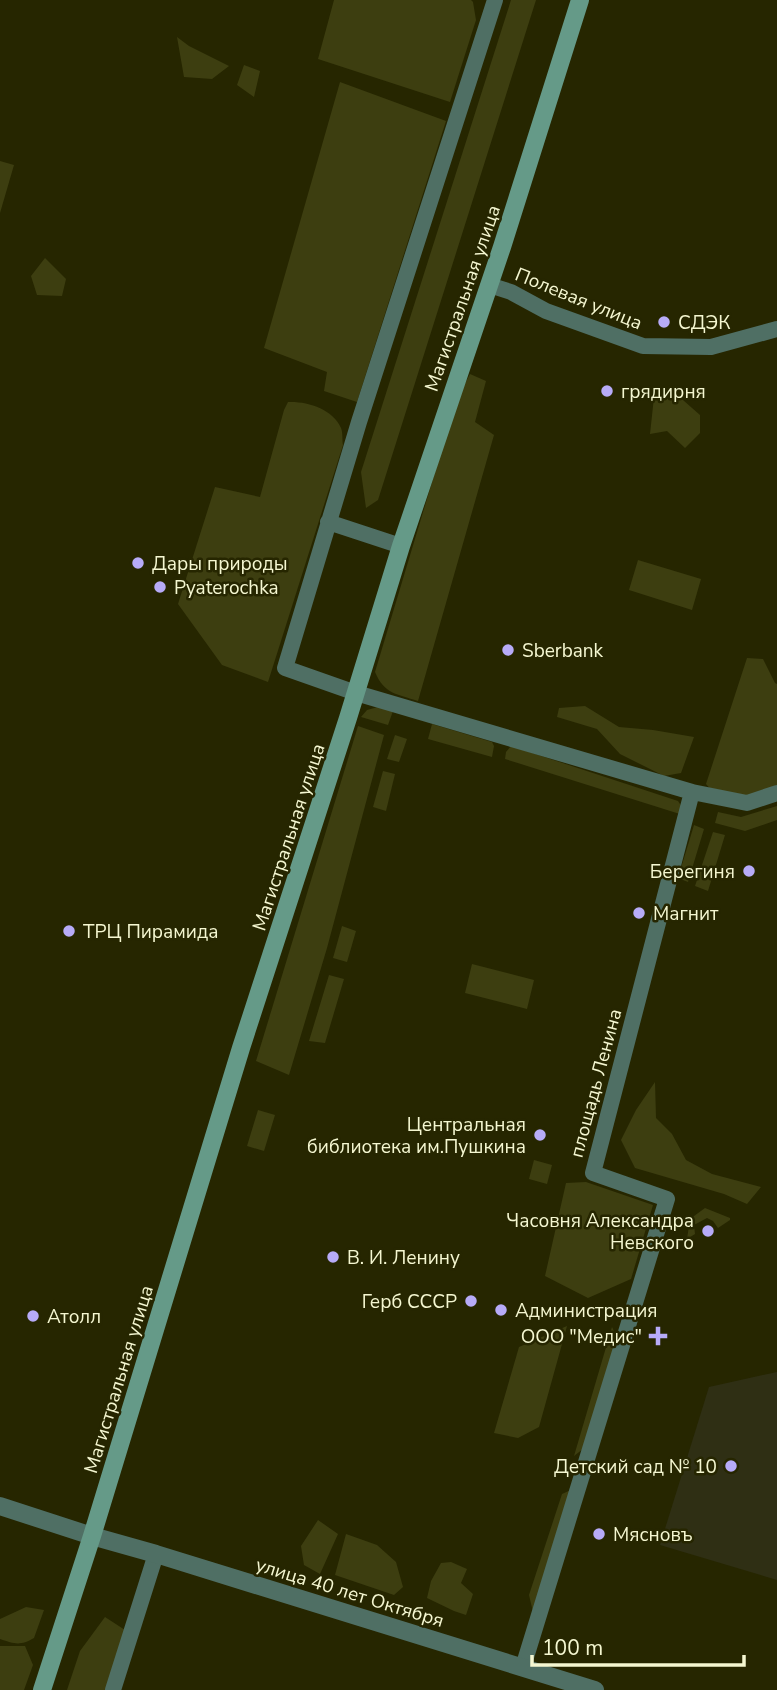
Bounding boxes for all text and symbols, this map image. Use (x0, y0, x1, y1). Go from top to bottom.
street label: Магистральная улица (419, 202, 507, 395)
street label: Полевая улица (511, 262, 646, 336)
place label: СДЭК (678, 310, 731, 336)
marker: СДЭК (656, 314, 672, 330)
place label: грядирня (621, 379, 706, 405)
marker: грядирня (599, 383, 615, 399)
place label: Дары природы (152, 551, 288, 577)
marker: Дары природы (130, 555, 146, 571)
place label: Pyaterochka (174, 575, 279, 601)
marker: Pyaterochka (152, 579, 168, 595)
place label: Sberbank (522, 638, 604, 664)
marker: Sberbank (500, 642, 516, 658)
street label: Магистральная улица (246, 740, 332, 934)
place label: Берегиня (650, 859, 735, 885)
marker: Берегиня (741, 863, 757, 879)
place label: Магнит (653, 901, 719, 927)
marker: Магнит (631, 905, 647, 921)
place label: ТРЦ Пирамида (83, 919, 218, 945)
marker: ТРЦ Пирамида (61, 923, 77, 939)
street label: площадь Ленина (564, 1006, 628, 1161)
place label: Центральная библиотека им.Пушкина (307, 1112, 526, 1160)
marker: Центральная библиотека им.Пушкина (532, 1127, 548, 1143)
place label: Часовня Александра Невского (506, 1208, 694, 1256)
marker: Часовня Александра Невского (700, 1223, 716, 1239)
place label: В. И. Ленину (347, 1245, 460, 1271)
marker: В. И. Ленину (325, 1249, 341, 1265)
street label: Магистральная улица (78, 1282, 160, 1477)
place label: Герб СССР (362, 1289, 457, 1315)
marker: Герб СССР (463, 1293, 479, 1309)
place label: Администрация (515, 1298, 658, 1324)
marker: Администрация (493, 1302, 509, 1318)
place label: Атолл (47, 1304, 101, 1330)
marker: Атолл (25, 1308, 41, 1324)
place label: ООО "Медис" (521, 1324, 642, 1350)
marker: ООО "Медис" (648, 1326, 668, 1346)
place label: Детский сад № 10 (554, 1454, 717, 1480)
marker: Детский сад № 10 (723, 1458, 739, 1474)
place label: Мясновъ (613, 1522, 693, 1548)
marker: Мясновъ (591, 1526, 607, 1542)
street label: улица 40 лет Октября (252, 1552, 447, 1634)
scale bar (532, 1624, 744, 1668)
text: 100 m (542, 1634, 603, 1662)

